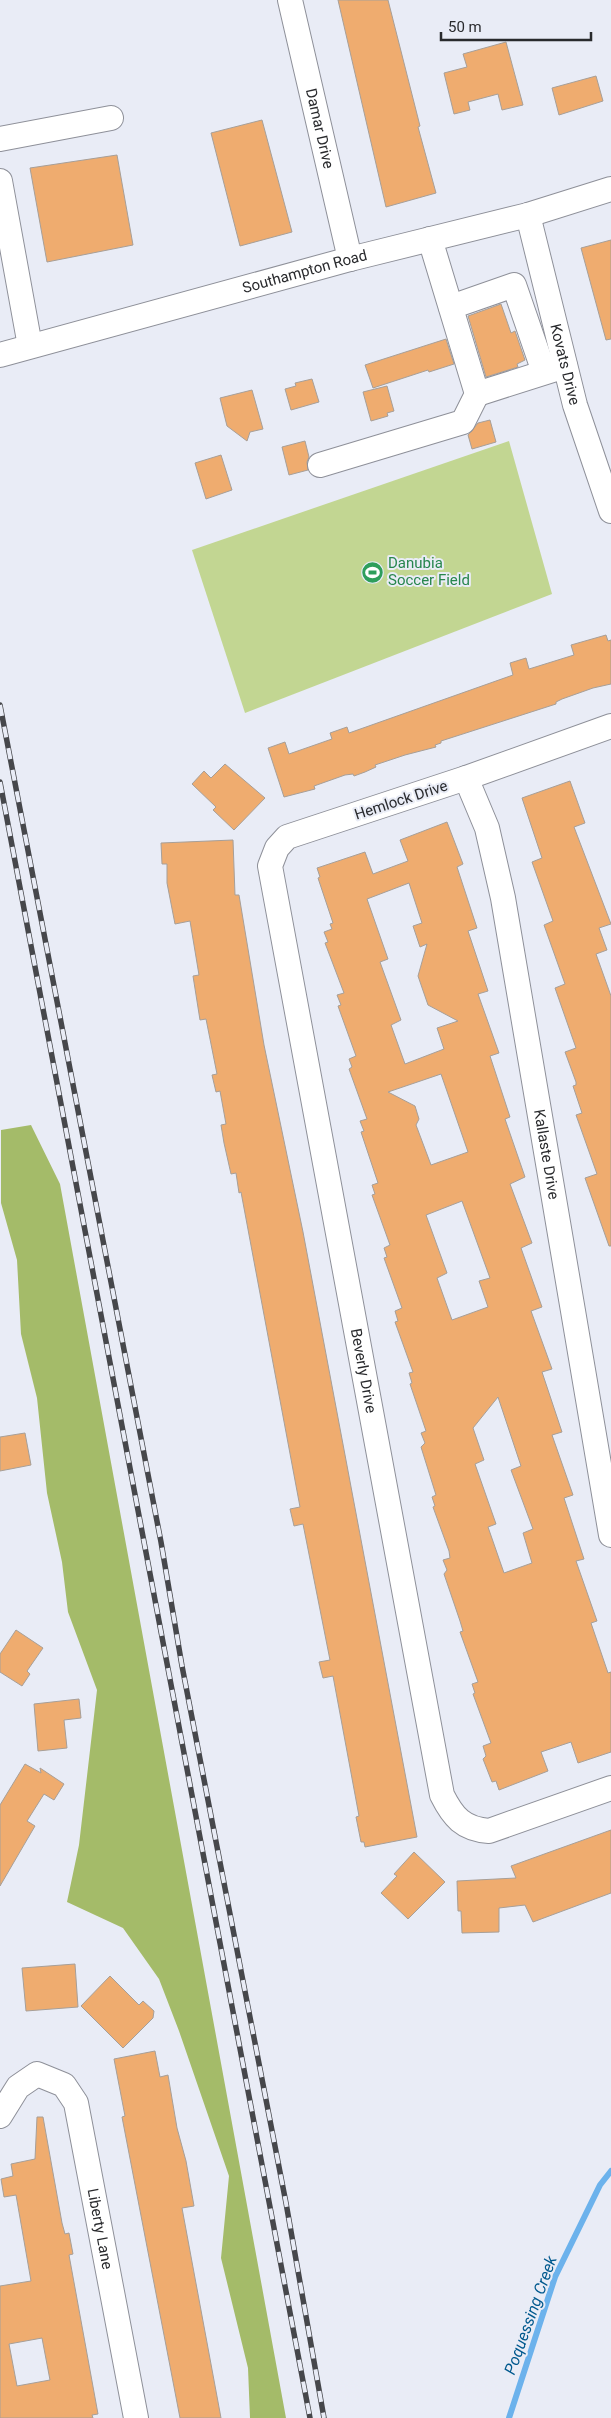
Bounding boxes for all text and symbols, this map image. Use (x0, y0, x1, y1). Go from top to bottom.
scale bar (441, 10, 591, 42)
text: 50 m (448, 18, 482, 36)
street label: Damar Drive (302, 87, 338, 171)
street label: Southampton Road (240, 246, 369, 297)
street label: Kovats Drive (546, 322, 584, 407)
place label: Danubia Soccer Field (388, 554, 470, 589)
sports icon: Danubia Soccer Field (360, 560, 384, 584)
street label: Hemlock Drive (352, 776, 450, 824)
street label: Kallaste Drive (530, 1108, 563, 1201)
street label: Beverly Drive (347, 1327, 380, 1415)
street label: Liberty Lane (83, 2187, 116, 2271)
water label: Poquessing Creek (500, 2252, 561, 2377)

